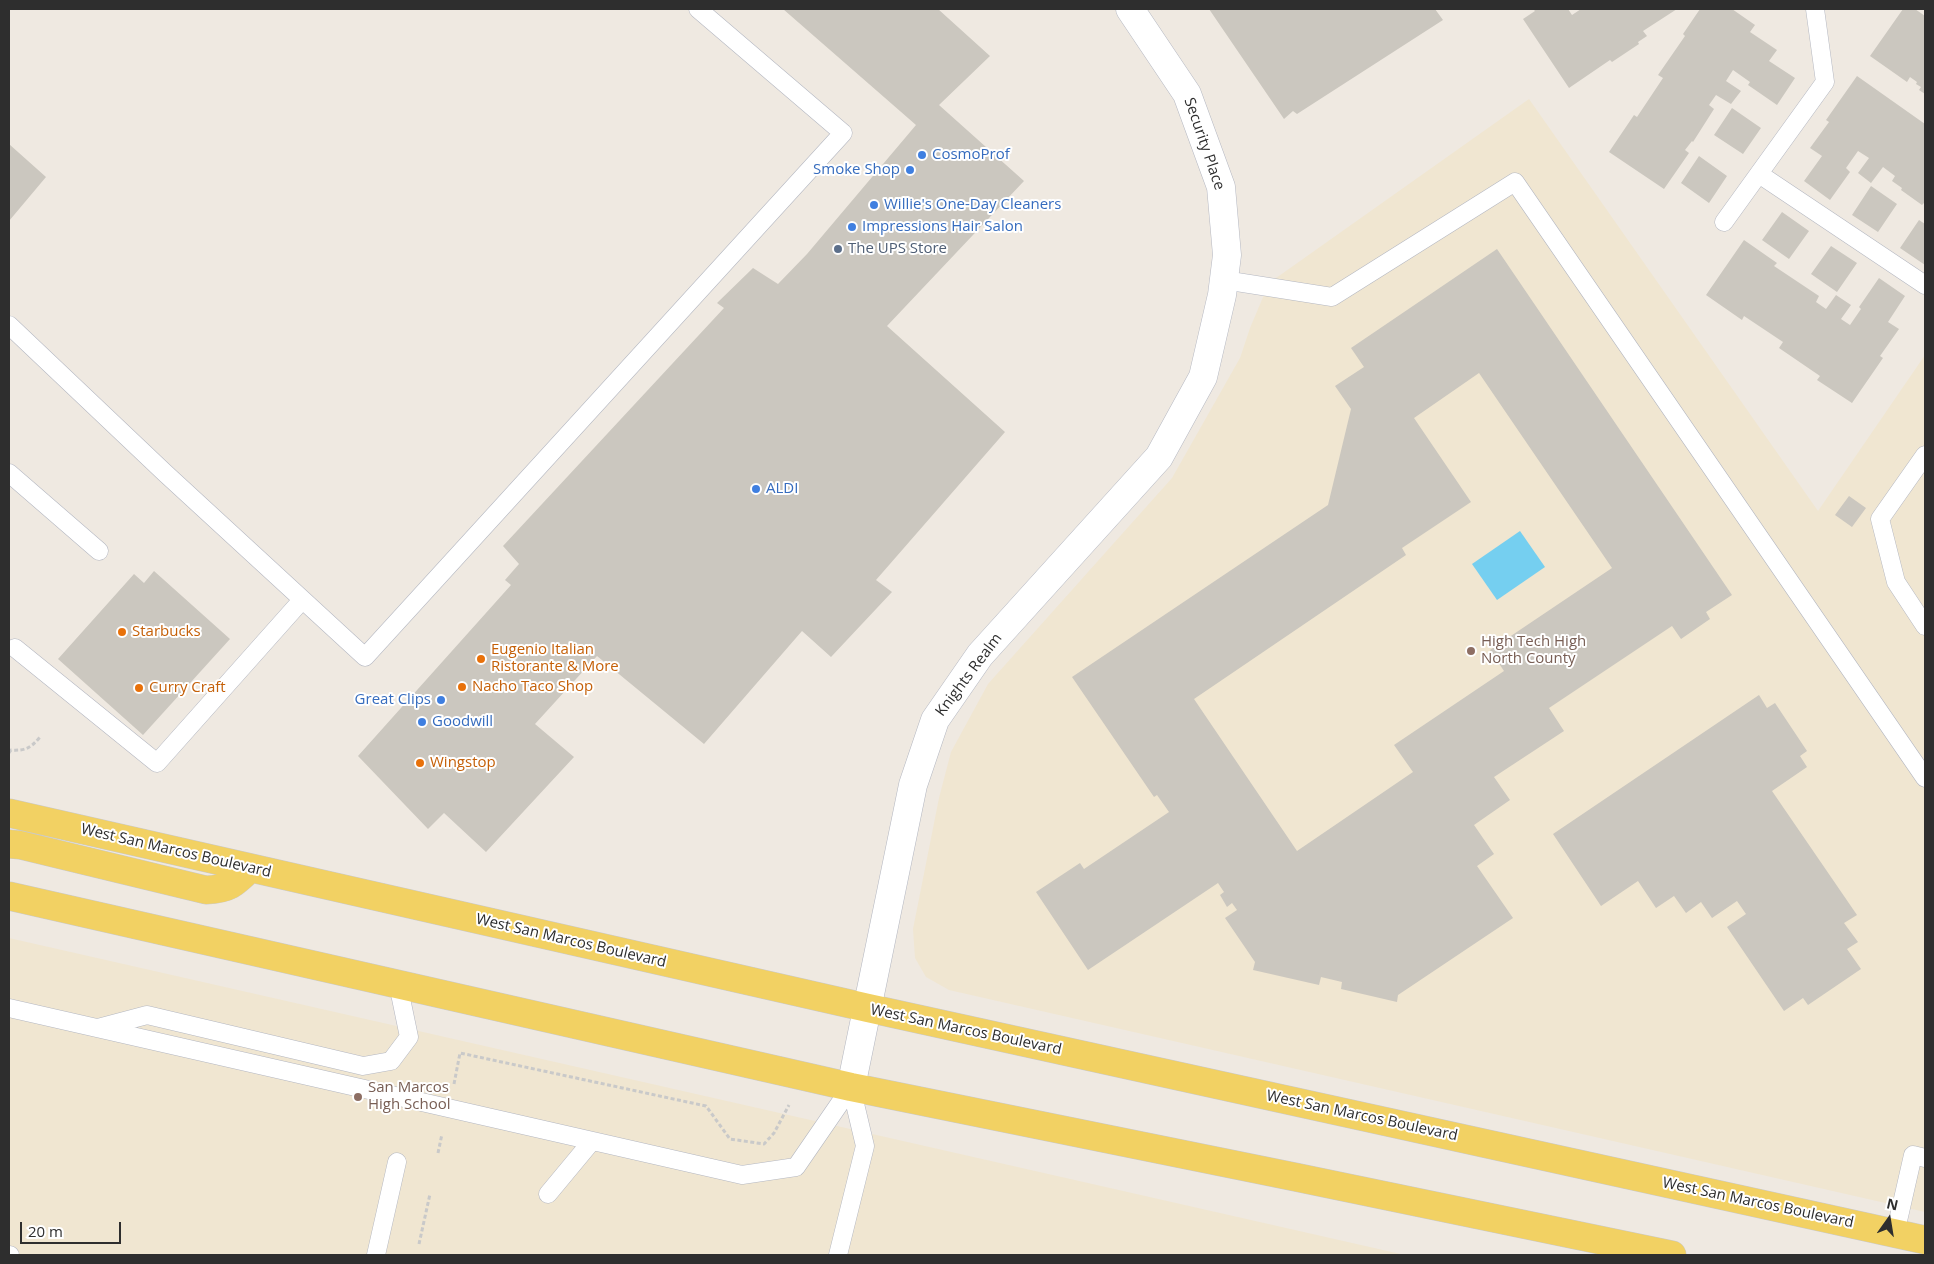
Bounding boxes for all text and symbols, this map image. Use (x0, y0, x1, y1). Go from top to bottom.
street label: Security Place (1180, 95, 1228, 193)
place label: CosmoProf (932, 146, 1010, 164)
marker: CosmoProf (916, 149, 928, 161)
place label: Smoke Shop (813, 161, 900, 179)
marker: Smoke Shop (904, 164, 916, 176)
place label: Willie's One-Day Cleaners (884, 196, 1061, 214)
marker: Willie's One-Day Cleaners (868, 199, 880, 211)
place label: Impressions Hair Salon (862, 218, 1023, 236)
marker: Impressions Hair Salon (846, 221, 858, 233)
place label: The UPS Store (848, 240, 947, 258)
marker: The UPS Store (832, 243, 844, 255)
place label: ALDI (766, 480, 798, 498)
marker: ALDI (750, 483, 762, 495)
place label: Starbucks (132, 623, 201, 641)
marker: Starbucks (116, 626, 128, 638)
street label: Knights Realm (932, 630, 1006, 720)
place label: High Tech High North County (1481, 633, 1586, 668)
place label: Eugenio Italian Ristorante & More (491, 641, 619, 676)
marker: High Tech High North County (1465, 645, 1477, 657)
marker: Eugenio Italian Ristorante & More (475, 653, 487, 665)
place label: Nacho Taco Shop (472, 678, 593, 696)
place label: Curry Craft (149, 679, 226, 697)
marker: Nacho Taco Shop (456, 681, 468, 693)
marker: Curry Craft (133, 682, 145, 694)
place label: Great Clips (355, 691, 431, 709)
marker: Great Clips (435, 694, 447, 706)
place label: Goodwill (432, 713, 493, 731)
marker: Goodwill (416, 716, 428, 728)
place label: Wingstop (430, 754, 496, 772)
marker: Wingstop (414, 757, 426, 769)
street label: West San Marcos Boulevard (79, 820, 273, 882)
street label: West San Marcos Boulevard (474, 910, 668, 972)
street label: West San Marcos Boulevard (869, 1001, 1063, 1059)
place label: San Marcos High School (368, 1079, 451, 1114)
street label: West San Marcos Boulevard (1265, 1087, 1459, 1145)
marker: San Marcos High School (352, 1091, 364, 1103)
street label: West San Marcos Boulevard (1661, 1174, 1855, 1232)
text: N (1885, 1193, 1900, 1214)
north arrow (1864, 1194, 1914, 1244)
scale bar (22, 1212, 124, 1244)
text: 20 m (28, 1221, 63, 1241)

